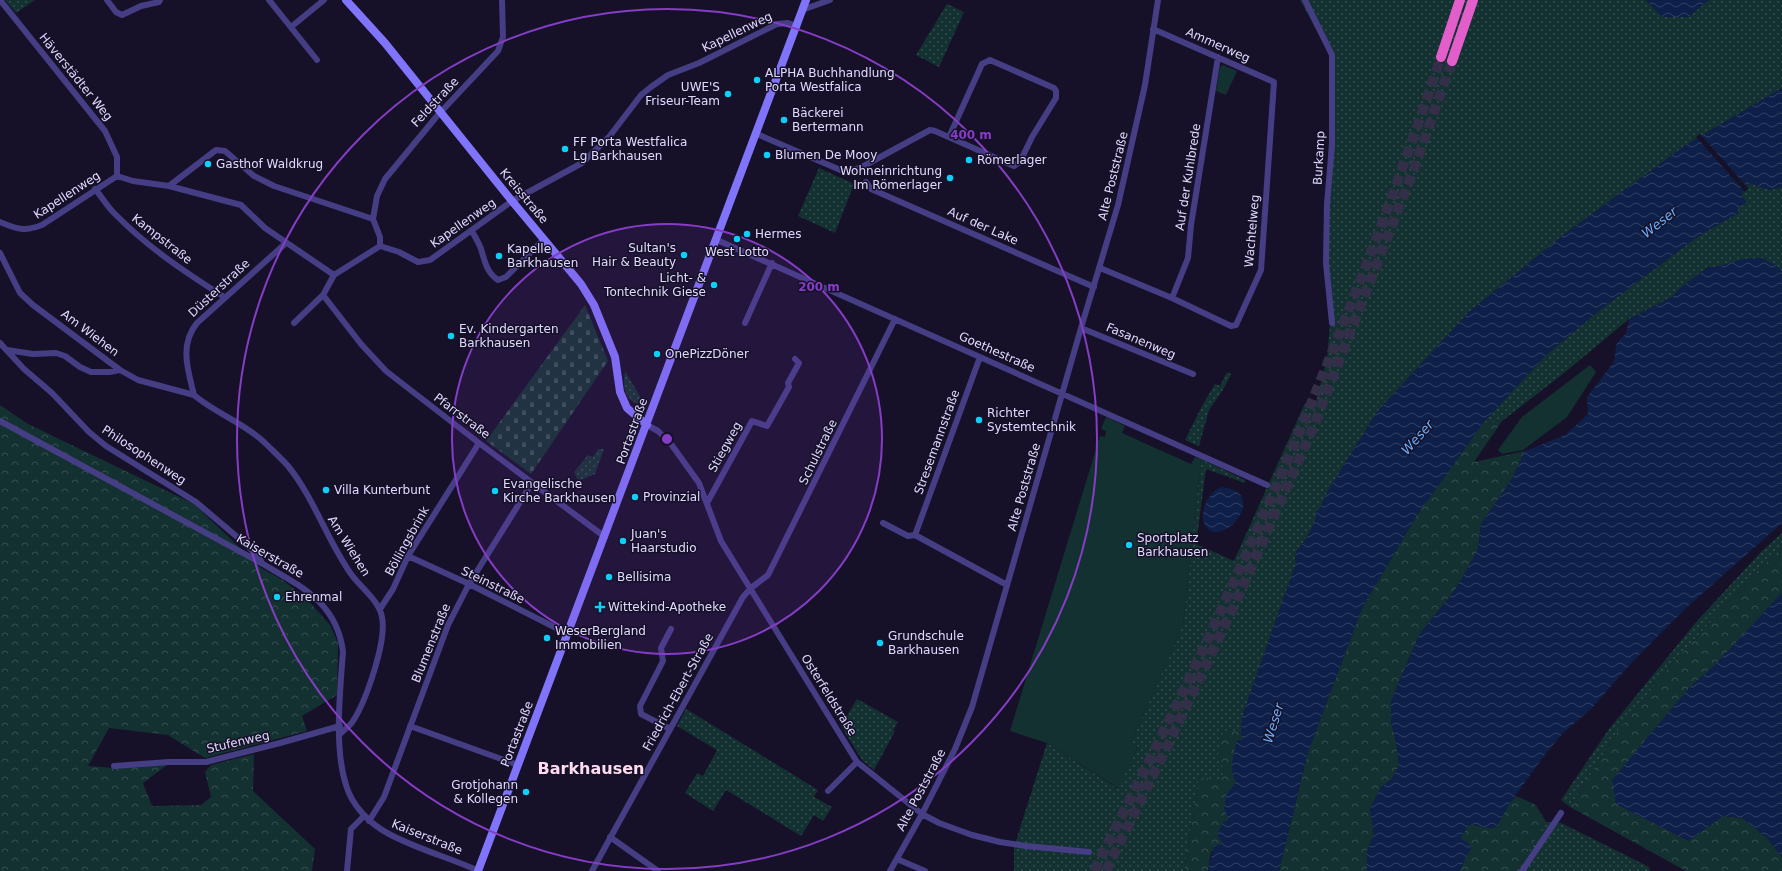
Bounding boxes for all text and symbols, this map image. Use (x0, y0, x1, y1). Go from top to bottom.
street label: Kapellenweg (700, 9, 774, 55)
street label: Ammerweg (1184, 25, 1252, 65)
street label: Häverstädter Weg (36, 30, 116, 124)
place label: ALPHA Buchhandlung Porta Westfalica (765, 66, 895, 94)
street label: Feldstraße (408, 74, 462, 130)
marker: ALPHA Buchhandlung Porta Westfalica (752, 75, 762, 85)
place label: UWE'S Friseur-Team (645, 80, 720, 108)
marker: UWE'S Friseur-Team (723, 89, 733, 99)
place label: Bäckerei Bertermann (792, 106, 864, 134)
marker: Bäckerei Bertermann (779, 115, 789, 125)
street label: Auf der Kuhlbrede (1173, 123, 1203, 231)
text: 400 m (950, 128, 992, 142)
street label: Alte Poststraße (1095, 130, 1131, 222)
street label: Burkamp (1311, 131, 1327, 185)
place label: FF Porta Westfalica Lg Barkhausen (573, 135, 687, 163)
marker: FF Porta Westfalica Lg Barkhausen (560, 144, 570, 154)
place label: Blumen De Mooy (775, 148, 877, 162)
marker: Blumen De Mooy (762, 150, 772, 160)
place label: Römerlager (977, 153, 1047, 167)
marker: Römerlager (964, 155, 974, 165)
place label: Gasthof Waldkrug (216, 157, 323, 171)
marker: Gasthof Waldkrug (203, 159, 213, 169)
place label: Wohneinrichtung Im Römerlager (840, 164, 942, 192)
street label: Kreisstraße (497, 166, 551, 226)
street label: Kapellenweg (31, 168, 103, 222)
marker: Wohneinrichtung Im Römerlager (945, 173, 955, 183)
street label: Wachtelweg (1242, 194, 1262, 268)
street label: Kapellenweg (428, 195, 498, 251)
water label: Weser (1639, 203, 1681, 241)
street label: Auf der Lake (946, 204, 1020, 248)
street label: Kampstraße (129, 211, 195, 267)
place label: Hermes (755, 227, 801, 241)
marker: Hermes (742, 229, 752, 239)
marker: West Lotto (732, 234, 742, 244)
place label: Sultan's Hair & Beauty (592, 241, 676, 269)
place label: Kapelle Barkhausen (507, 242, 578, 270)
place label: West Lotto (705, 245, 769, 259)
marker: Sultan's Hair & Beauty (679, 250, 689, 260)
marker: Kapelle Barkhausen (494, 251, 504, 261)
street label: Düsterstraße (186, 256, 252, 320)
place label: Licht- & Tontechnik Giese (603, 271, 706, 299)
marker: Licht- & Tontechnik Giese (709, 280, 719, 290)
text: 200 m (798, 280, 840, 294)
street label: Am Wiehen (58, 307, 122, 359)
street label: Fasanenweg (1104, 320, 1178, 362)
place label: Ev. Kindergarten Barkhausen (459, 322, 559, 350)
street label: Goethestraße (957, 329, 1037, 375)
marker: Ev. Kindergarten Barkhausen (446, 331, 456, 341)
place label: OnePizzDöner (665, 347, 749, 361)
marker: OnePizzDöner (652, 349, 662, 359)
street label: Stresemannstraße (912, 388, 962, 496)
street label: Pfarrstraße (431, 390, 493, 442)
street label: Portastraße (614, 396, 650, 466)
place label: Richter Systemtechnik (987, 406, 1076, 434)
marker: Richter Systemtechnik (974, 415, 984, 425)
water label: Weser (1398, 416, 1438, 458)
street label: Schulstraße (796, 417, 840, 487)
street label: Stiegweg (705, 419, 745, 475)
street label: Philosophenweg (99, 423, 189, 487)
centre of rings (660, 432, 674, 446)
street label: Alte Poststraße (1005, 441, 1043, 533)
place label: Evangelische Kirche Barkhausen (503, 477, 616, 505)
place label: Villa Kunterbunt (334, 483, 430, 497)
marker: Villa Kunterbunt (321, 485, 331, 495)
marker: Evangelische Kirche Barkhausen (490, 486, 500, 496)
place label: Provinzial (643, 490, 700, 504)
marker: Provinzial (630, 492, 640, 502)
street label: Böllingsbrink (382, 504, 432, 578)
street label: Am Wiehen (325, 513, 373, 579)
place label: Juan's Haarstudio (630, 527, 697, 555)
street label: Kaiserstraße (234, 531, 306, 581)
place label: Sportplatz Barkhausen (1137, 531, 1208, 559)
marker: Juan's Haarstudio (618, 536, 628, 546)
marker: Sportplatz Barkhausen (1124, 540, 1134, 550)
street label: Steinstraße (459, 564, 527, 606)
place label: Bellisima (617, 570, 671, 584)
marker: Bellisima (604, 572, 614, 582)
place label: Ehrenmal (285, 590, 342, 604)
marker: Ehrenmal (272, 592, 282, 602)
place label: Wittekind-Apotheke (608, 600, 726, 614)
street label: Blumenstraße (409, 601, 453, 685)
marker: Wittekind-Apotheke (595, 602, 605, 612)
place label: WeserBergland Immobilien (555, 624, 646, 652)
place label: Grundschule Barkhausen (888, 629, 964, 657)
street label: Friedrich-Ebert-Straße (640, 631, 716, 753)
marker: WeserBergland Immobilien (542, 633, 552, 643)
marker: Grundschule Barkhausen (875, 638, 885, 648)
street label: Osterfeldstraße (798, 652, 860, 738)
street label: Portastraße (498, 699, 536, 769)
water label: Weser (1260, 700, 1287, 745)
street label: Stufenweg (205, 728, 271, 756)
street label: Alte Poststraße (894, 747, 948, 833)
district label: Barkhausen (538, 759, 644, 778)
place label: Grotjohann & Kollegen (451, 778, 518, 806)
marker: Grotjohann & Kollegen (521, 787, 531, 797)
street label: Kaiserstraße (390, 816, 464, 858)

